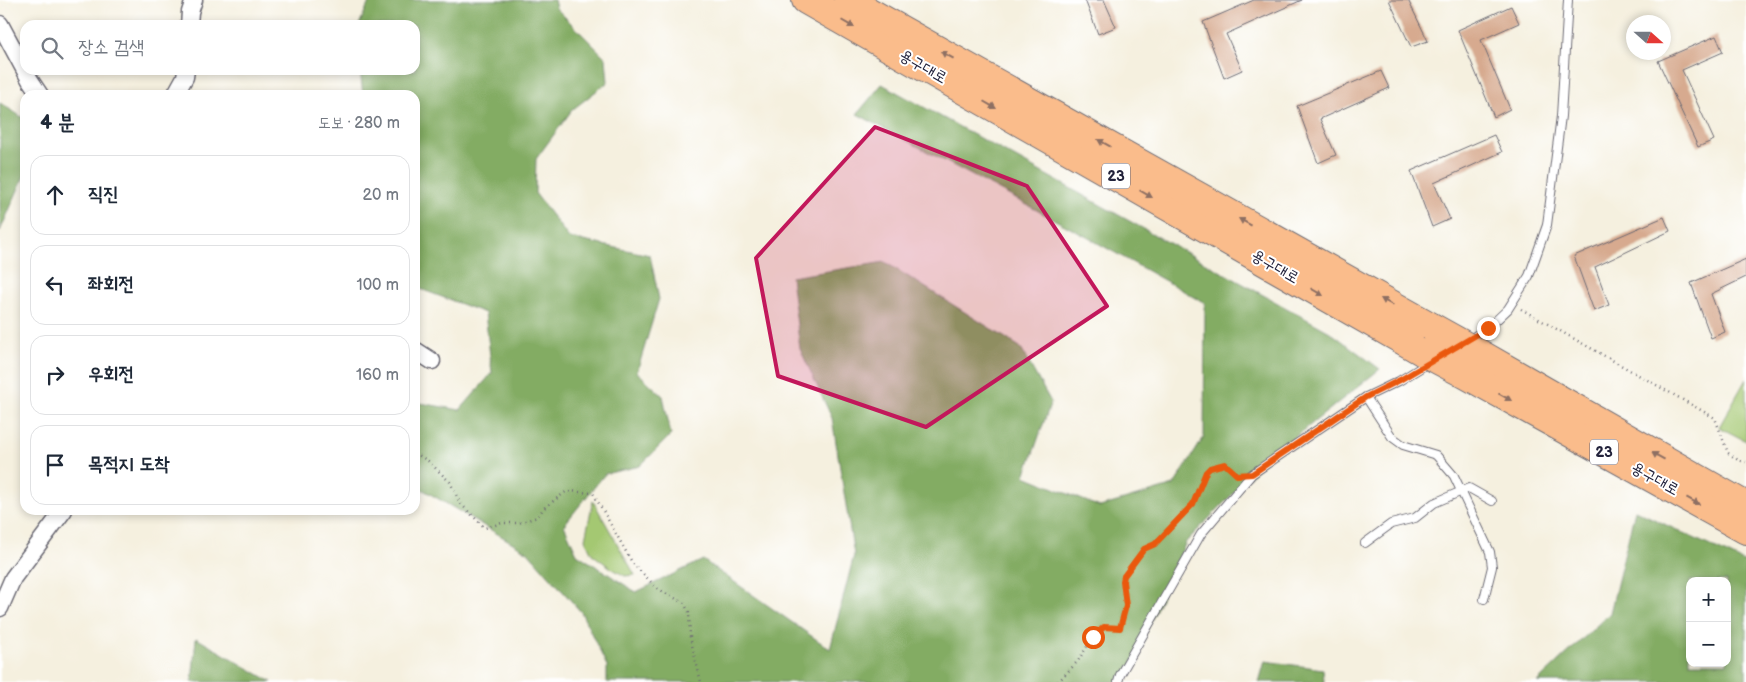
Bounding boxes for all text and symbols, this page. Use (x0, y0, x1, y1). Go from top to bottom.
north arrow (1626, 15, 1671, 60)
search box (20, 20, 420, 75)
one-way arrow (841, 20, 856, 28)
icon: search (38, 34, 66, 62)
text: 장소 검색 (78, 36, 144, 59)
street label: 용구대로 (896, 46, 950, 88)
one-way arrow (939, 51, 954, 59)
one-way arrow (983, 100, 996, 109)
text: 4 분 (40, 110, 75, 135)
text: 도보 · 280 m (318, 114, 400, 133)
one-way arrow (1097, 138, 1110, 147)
road number: 23 (1102, 164, 1130, 188)
icon: ahead (41, 181, 69, 209)
text: 직진 (88, 183, 119, 206)
text: 20 m (363, 186, 399, 205)
one-way arrow (1139, 189, 1152, 198)
one-way arrow (1239, 218, 1252, 227)
street label: 용구대로 (1248, 246, 1302, 288)
icon: left (41, 271, 69, 299)
text: 좌회전 (88, 273, 134, 296)
text: 100 m (356, 276, 399, 295)
one-way arrow (1311, 287, 1324, 296)
one-way arrow (1380, 298, 1394, 306)
route end (1477, 317, 1500, 340)
icon: right (41, 361, 69, 389)
text: 우회전 (88, 363, 134, 386)
text: 160 m (356, 366, 399, 385)
one-way arrow (1499, 392, 1512, 401)
road number: 23 (1590, 440, 1618, 464)
icon: arrive (41, 451, 69, 479)
one-way arrow (1650, 452, 1665, 460)
text: 목적지 도착 (88, 453, 170, 476)
street label: 용구대로 (1628, 458, 1682, 500)
one-way arrow (1686, 497, 1701, 505)
map controls (1686, 577, 1731, 667)
button: + (1686, 577, 1731, 622)
button: − (1686, 622, 1731, 667)
route start (1082, 626, 1105, 649)

